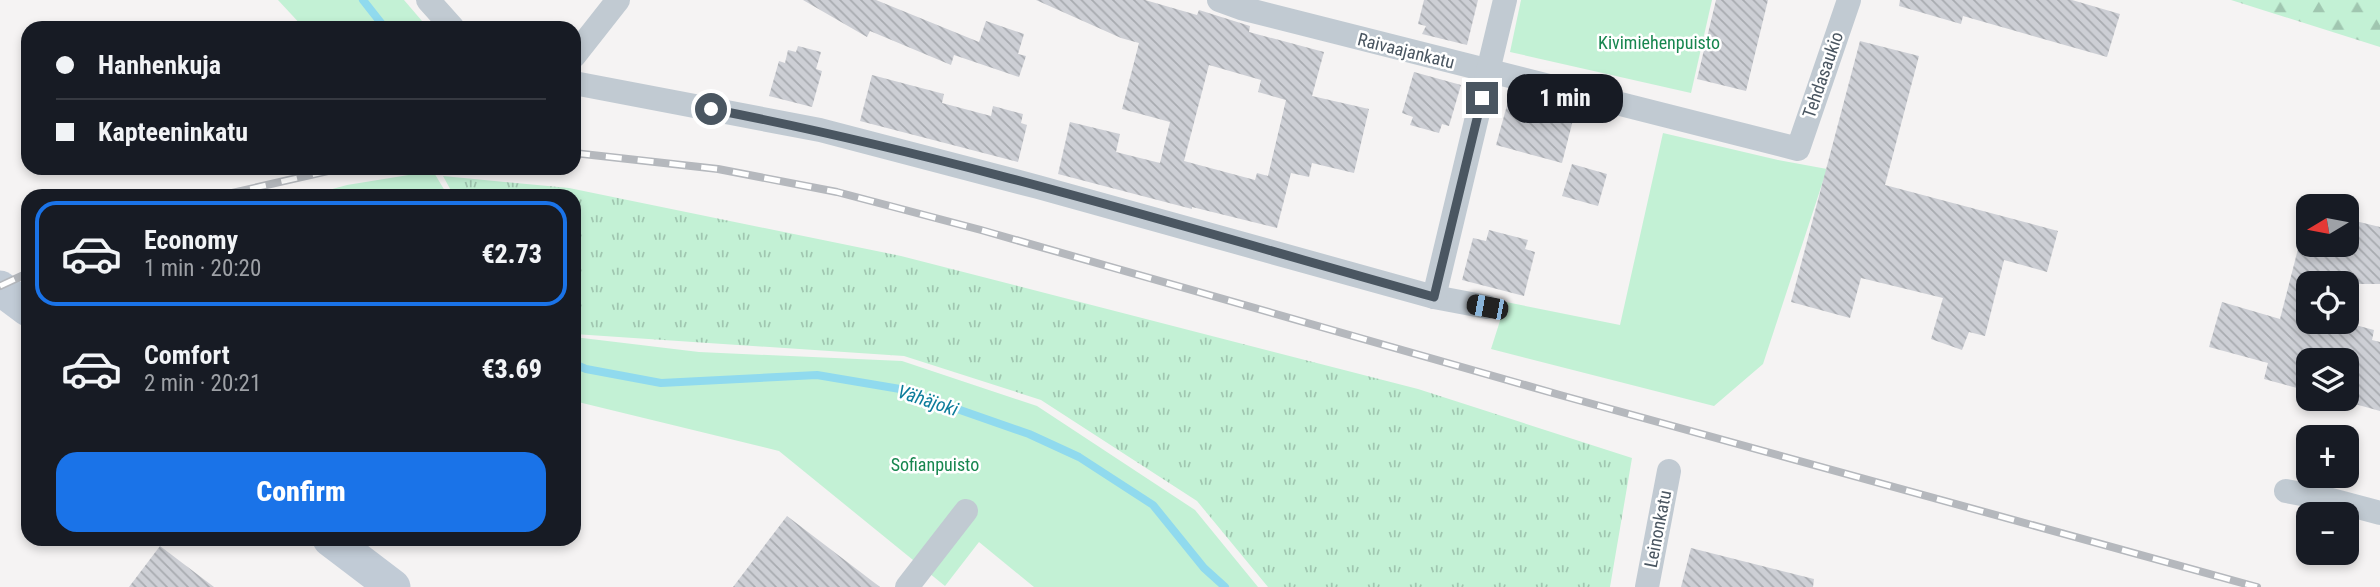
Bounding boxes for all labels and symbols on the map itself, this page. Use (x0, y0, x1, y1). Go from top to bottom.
street label: Raivaajankatu (1355, 28, 1457, 73)
street label: Tehdasaukio (1798, 29, 1847, 121)
park label: Kivimiehenpuisto (1598, 32, 1720, 53)
callout: 1 min (1506, 74, 1622, 122)
route end (1466, 82, 1498, 114)
route start (695, 93, 727, 125)
north arrow (2296, 194, 2359, 257)
car (1465, 293, 1510, 321)
water label: Vähäjoki (895, 380, 962, 421)
park label: Sofianpuisto (891, 454, 979, 475)
street label: Leinonkatu (1640, 488, 1675, 569)

